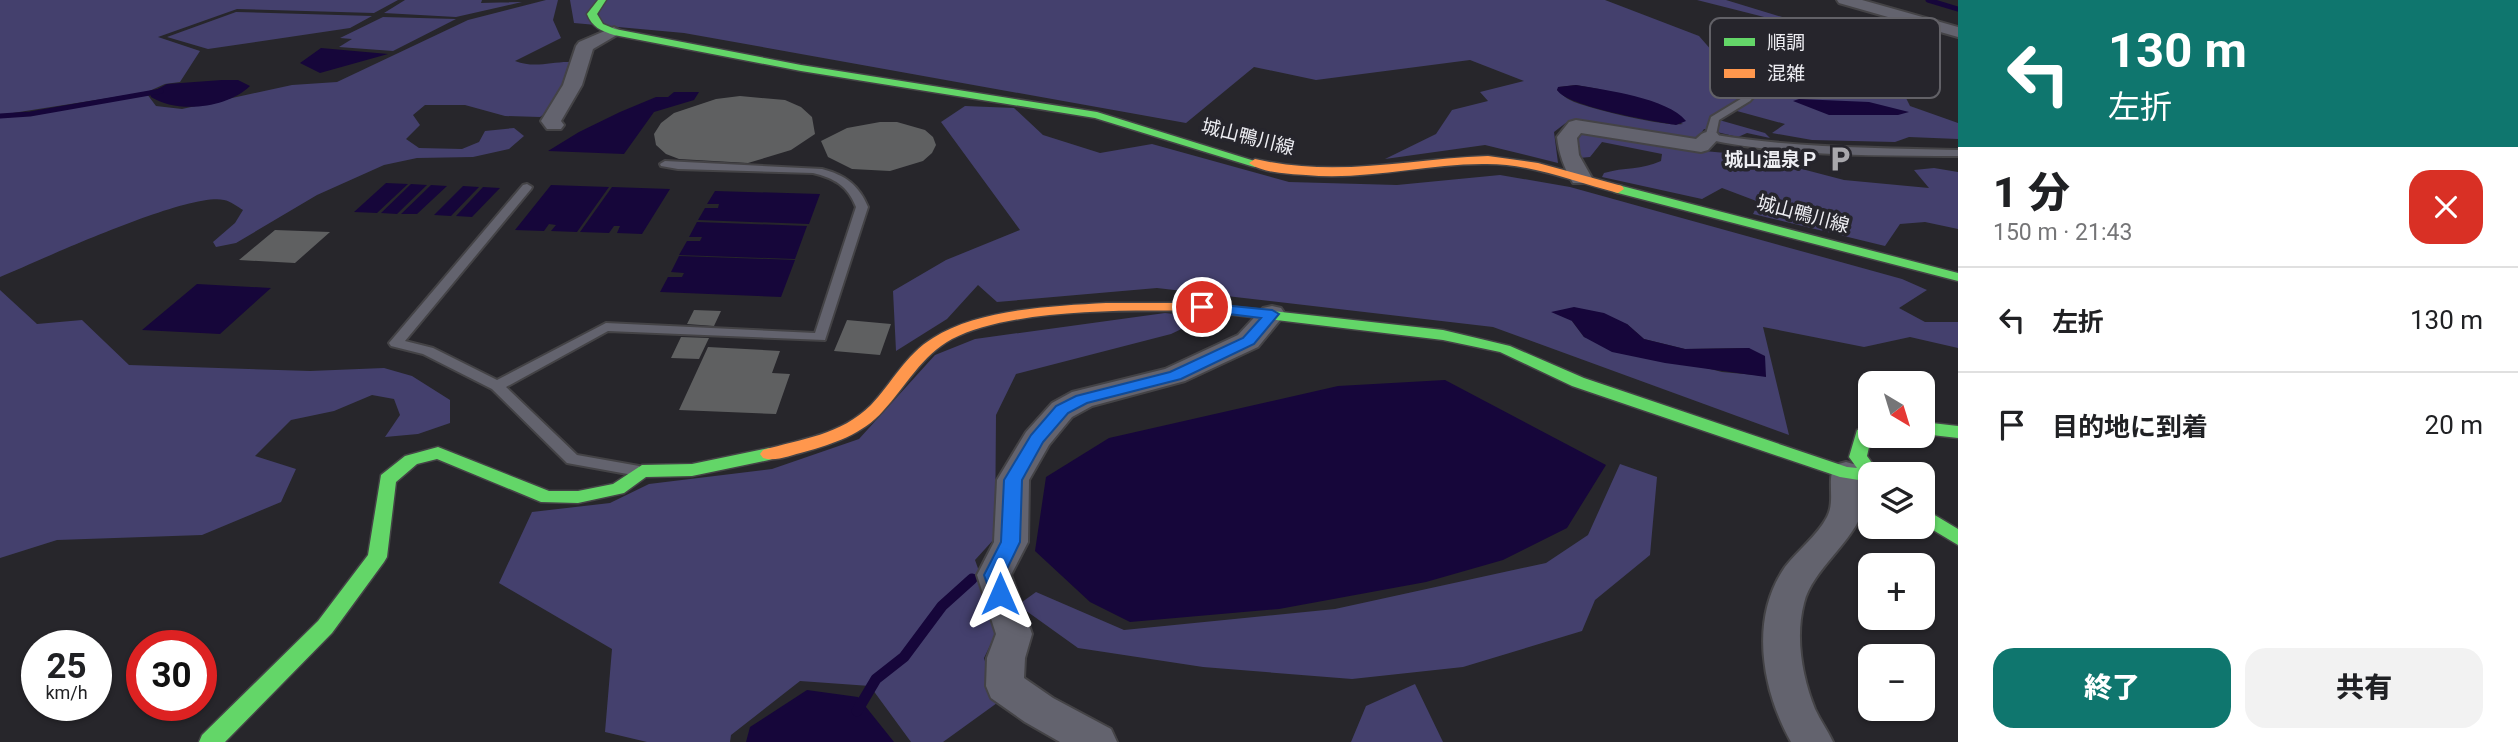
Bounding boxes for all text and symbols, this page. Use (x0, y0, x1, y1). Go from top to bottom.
legend (1710, 18, 1940, 98)
text: 130 m (2108, 22, 2247, 79)
icon: left (1993, 28, 2084, 119)
text: 順調 (1767, 31, 1805, 54)
text: 混雑 (1767, 62, 1805, 85)
text: 左折 (2108, 88, 2172, 126)
street label: 城山鴨川線 (1199, 114, 1297, 160)
parking icon: 城山温泉Ｐ (1825, 144, 1855, 174)
place label: 城山温泉Ｐ (1724, 148, 1819, 171)
text: 1 分 (1993, 168, 2070, 217)
button: close (2409, 170, 2483, 244)
street label: 城山鴨川線 (1754, 191, 1852, 237)
text: 150 m · 21:43 (1993, 219, 2132, 246)
pin (1172, 277, 1232, 337)
icon: arrive (1183, 288, 1221, 326)
icon: left (1993, 301, 2031, 339)
text: 130 m (2410, 305, 2483, 335)
text: 左折 (2052, 307, 2104, 337)
north arrow (1858, 371, 1936, 448)
map controls (1858, 371, 1935, 721)
icon: arrive (1993, 406, 2031, 444)
text: 20 m (2425, 410, 2483, 440)
text: 目的地に到着 (2052, 412, 2208, 442)
button: layers (1858, 462, 1935, 539)
button: + (1858, 553, 1935, 630)
position arrow (963, 557, 1037, 631)
speed limit sign: 30 (126, 630, 217, 721)
button: − (1858, 644, 1935, 721)
text: 25 (46, 646, 87, 687)
button: 終了 (1993, 648, 2231, 728)
button: 共有 (2245, 648, 2483, 728)
text: km/h (45, 682, 88, 703)

